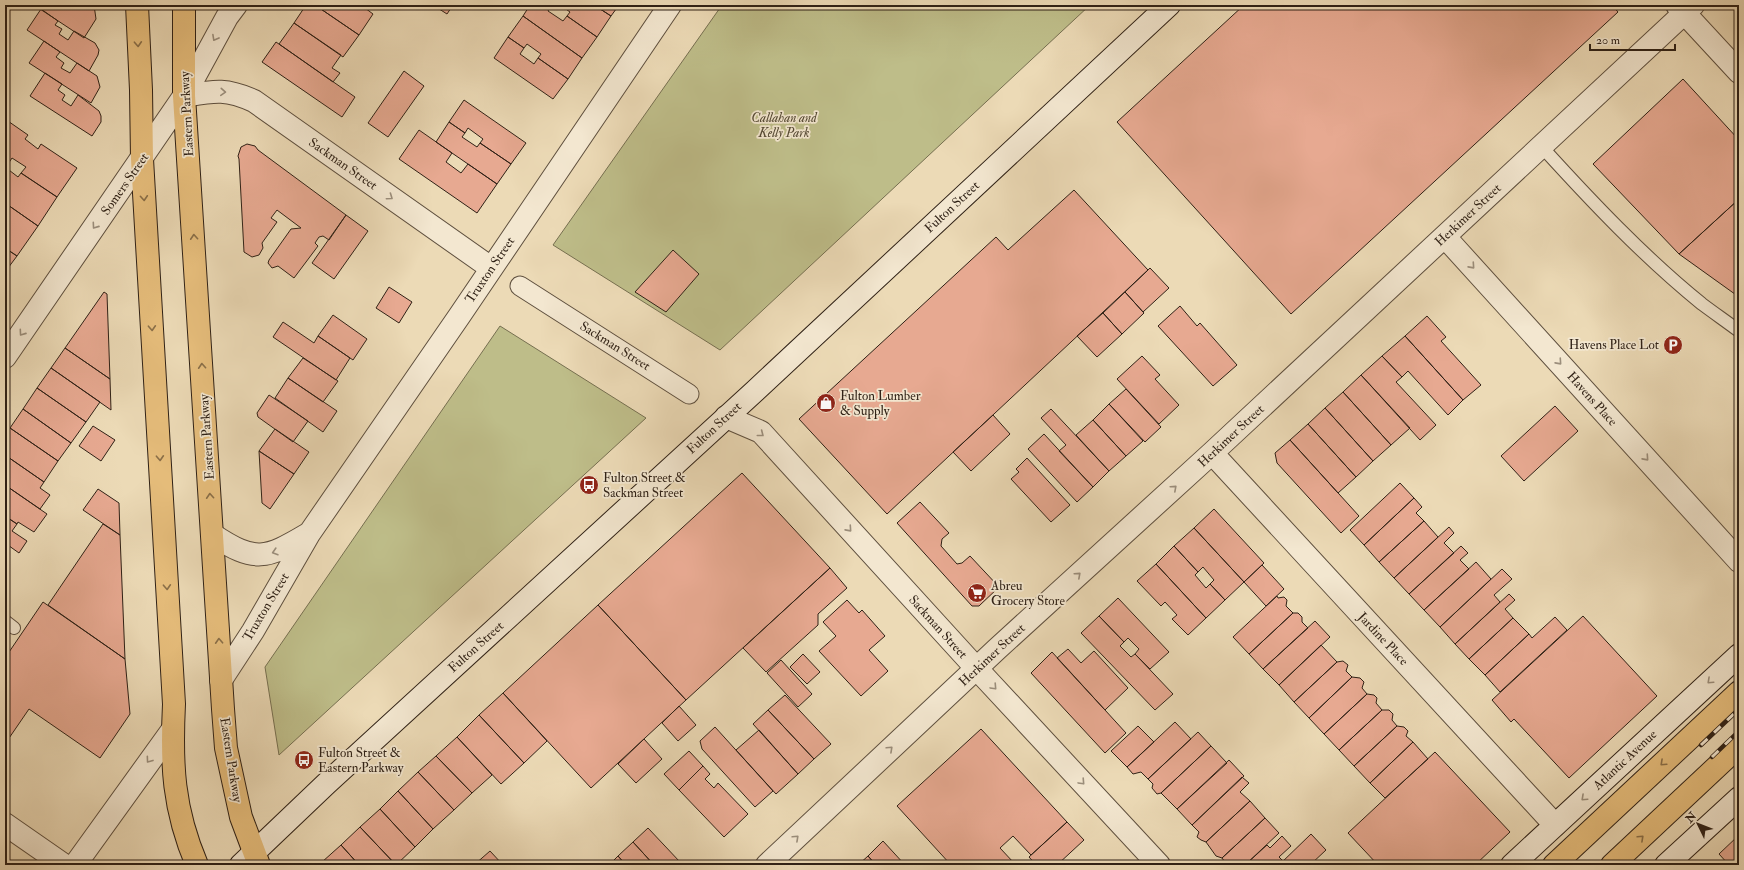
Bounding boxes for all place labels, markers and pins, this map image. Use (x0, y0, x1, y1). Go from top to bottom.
parking icon: Havens Place Lot (1662, 334, 1684, 356)
place label: Havens Place Lot (1569, 337, 1659, 353)
place label: Fulton Lumber & Supply (840, 388, 921, 420)
shop icon: Fulton Lumber & Supply (815, 392, 837, 414)
place label: Fulton Street & Sackman Street (603, 470, 686, 501)
bus stop icon: Fulton Street & Sackman Street (578, 474, 600, 496)
place label: Abreu Grocery Store (990, 578, 1065, 610)
supermarket icon: Abreu Grocery Store (966, 582, 988, 604)
place label: Fulton Street & Eastern Parkway (318, 745, 404, 777)
bus stop icon: Fulton Street & Eastern Parkway (293, 749, 315, 771)

